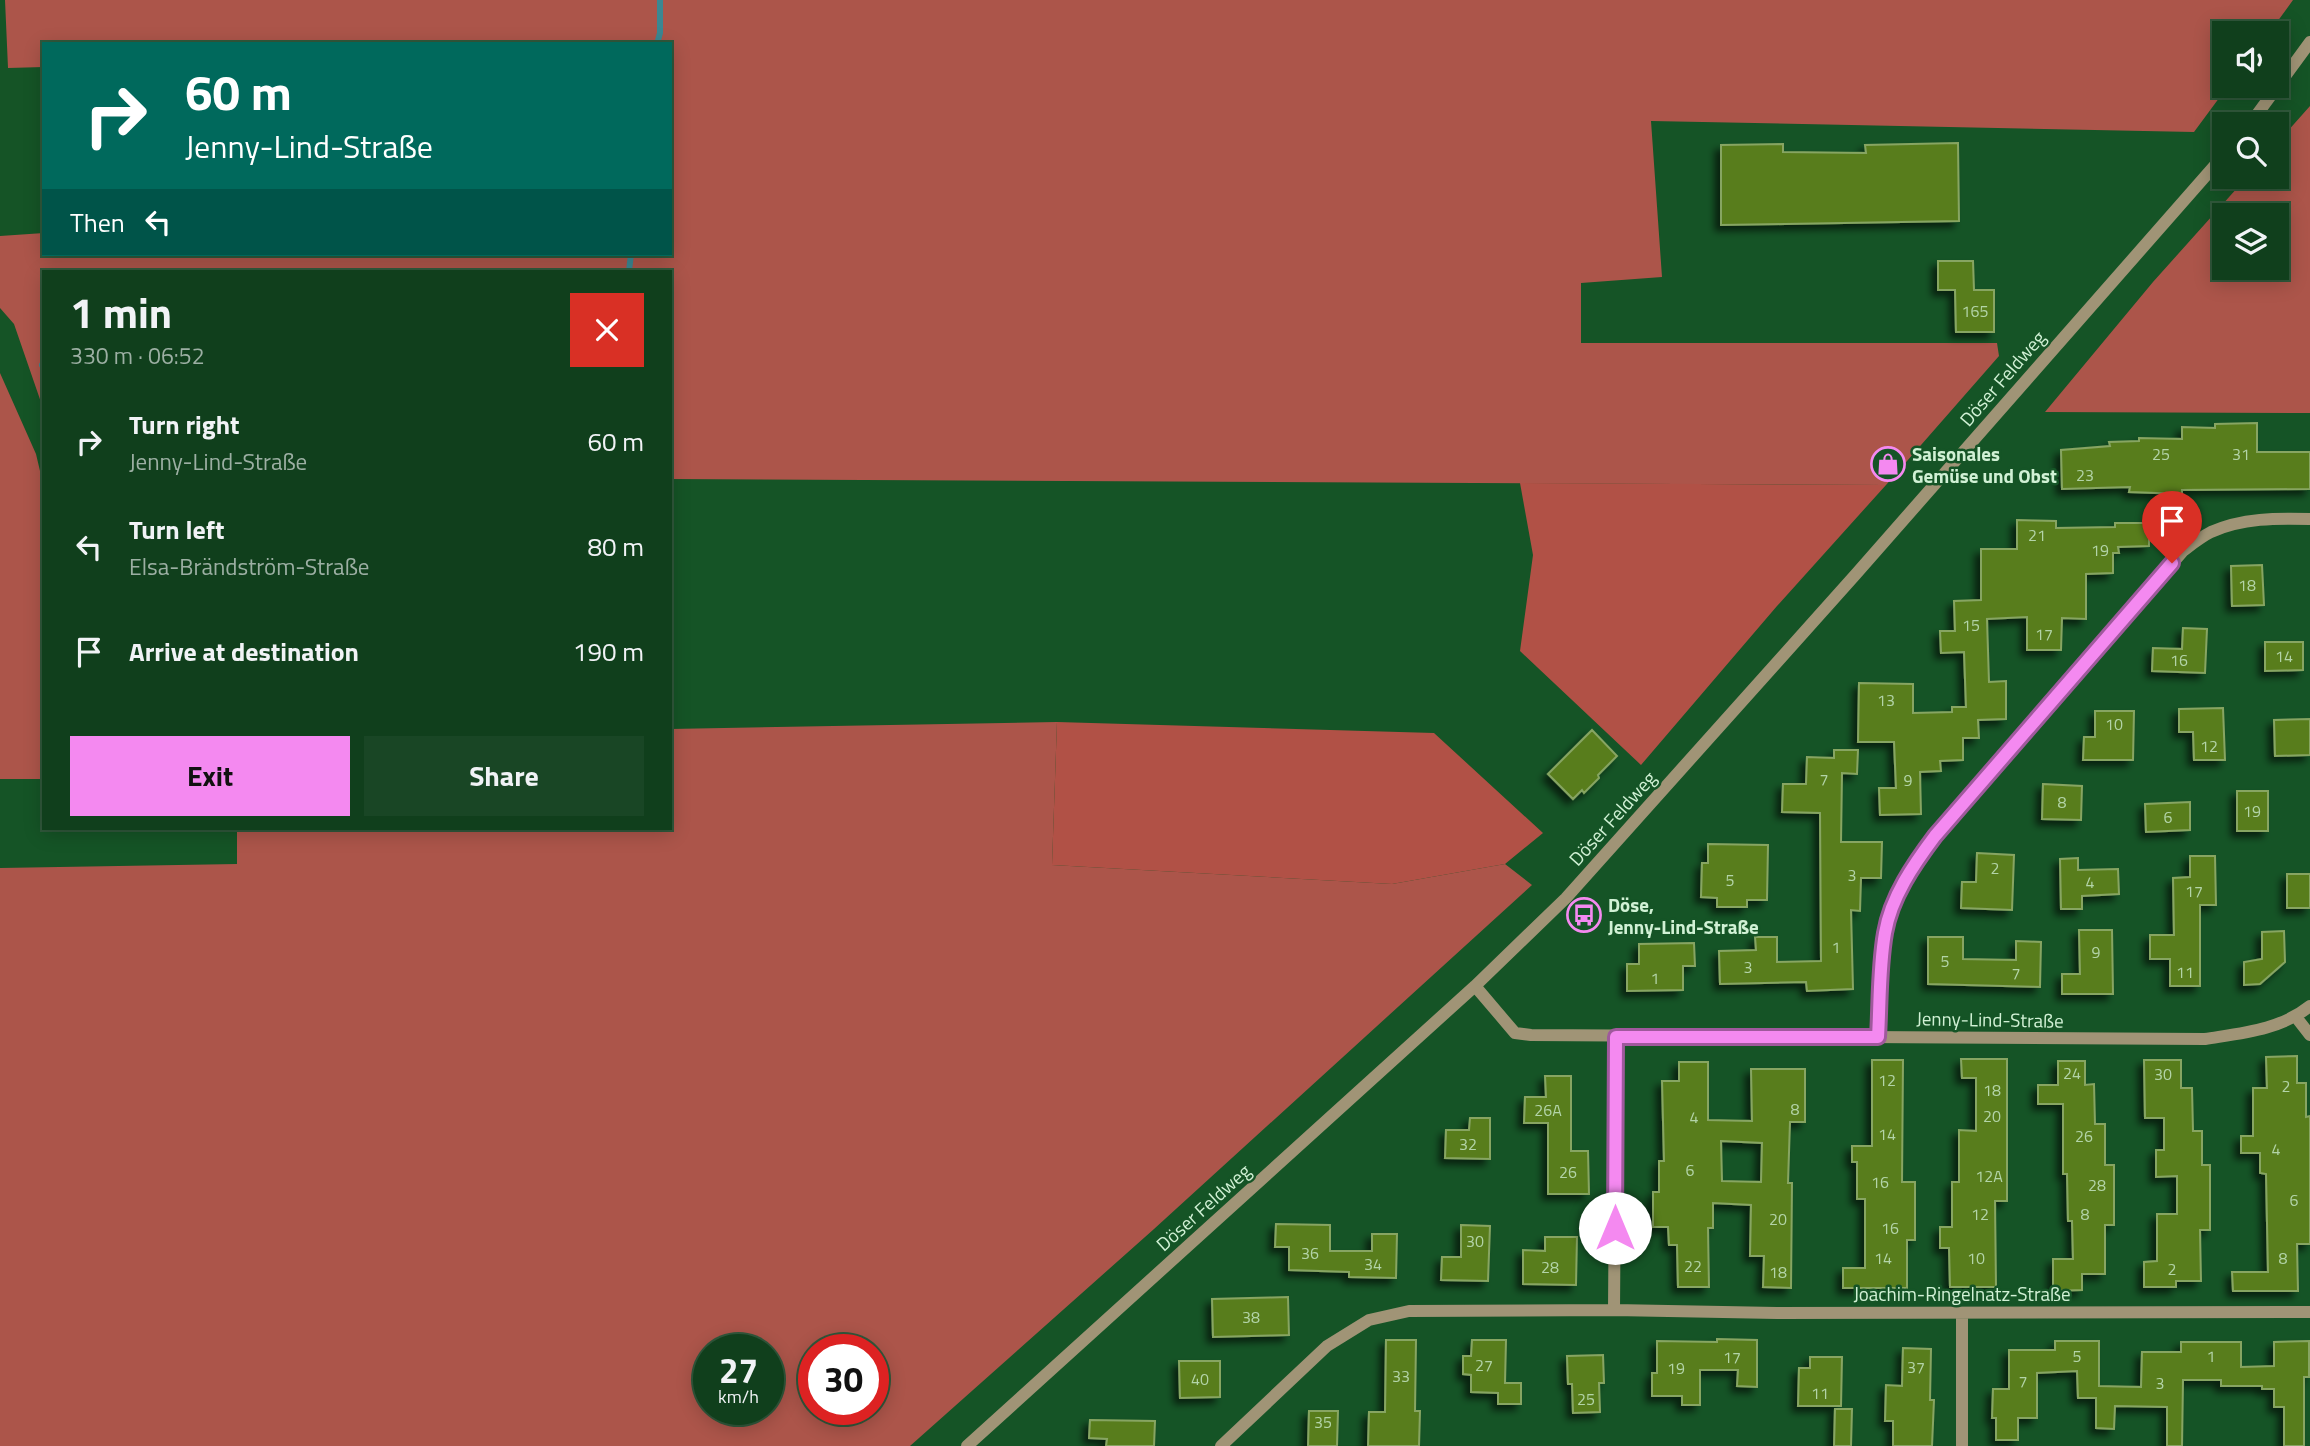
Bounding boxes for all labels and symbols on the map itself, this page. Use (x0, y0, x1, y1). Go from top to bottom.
house number: 165 (1962, 299, 1988, 323)
street label: Döser Feldweg (1952, 323, 2052, 432)
place label: Saisonales Gemüse und Obst (1912, 439, 2057, 490)
house number: 25 (2152, 442, 2170, 466)
house number: 31 (2232, 442, 2250, 466)
shop icon: Saisonales Gemüse und Obst (1869, 445, 1907, 483)
house number: 23 (2076, 463, 2094, 487)
pin (2142, 491, 2202, 563)
house number: 21 (2028, 523, 2046, 547)
house number: 19 (2091, 538, 2109, 562)
house number: 18 (2238, 573, 2256, 597)
house number: 15 (1962, 613, 1980, 637)
house number: 17 (2035, 622, 2053, 646)
house number: 14 (2275, 644, 2293, 668)
house number: 16 (2170, 648, 2188, 672)
house number: 13 (1877, 688, 1895, 712)
house number: 10 (2105, 712, 2123, 736)
house number: 12 (2200, 734, 2218, 758)
street label: Döser Feldweg (1561, 764, 1663, 872)
house number: 7 (1820, 767, 1828, 791)
house number: 9 (1904, 768, 1913, 792)
house number: 8 (2058, 790, 2067, 814)
house number: 19 (2243, 799, 2261, 823)
house number: 6 (2164, 805, 2173, 829)
house number: 2 (1991, 856, 1999, 880)
house number: 3 (1848, 863, 1856, 887)
house number: 5 (1726, 868, 1735, 892)
house number: 4 (2086, 870, 2095, 894)
house number: 17 (2185, 879, 2203, 903)
place label: Döse, Jenny-Lind-Straße (1608, 890, 1759, 941)
bus stop icon: Döse, Jenny-Lind-Straße (1565, 896, 1603, 934)
house number: 1 (1832, 935, 1840, 959)
house number: 9 (2092, 940, 2101, 964)
house number: 5 (1941, 949, 1950, 973)
house number: 3 (1744, 955, 1752, 979)
house number: 11 (2176, 960, 2194, 984)
house number: 7 (2012, 961, 2020, 985)
house number: 1 (1651, 966, 1659, 990)
street label: Jenny-Lind-Straße (1916, 1003, 2064, 1035)
house number: 24 (2063, 1061, 2081, 1085)
house number: 30 (2154, 1062, 2172, 1086)
house number: 12 (1878, 1068, 1896, 1092)
house number: 2 (2282, 1074, 2290, 1098)
house number: 18 (1983, 1078, 2001, 1102)
house number: 8 (1791, 1097, 1800, 1121)
house number: 26A (1534, 1098, 1562, 1122)
house number: 20 (1983, 1104, 2001, 1128)
house number: 4 (1690, 1105, 1699, 1129)
house number: 14 (1878, 1122, 1896, 1146)
house number: 26 (2075, 1124, 2093, 1148)
house number: 32 (1459, 1132, 1477, 1156)
house number: 4 (2272, 1137, 2281, 1161)
street label: Döser Feldweg (1149, 1156, 1257, 1258)
house number: 6 (1686, 1158, 1695, 1182)
house number: 26 (1559, 1160, 1577, 1184)
house number: 12A (1975, 1164, 2003, 1188)
house number: 16 (1871, 1170, 1889, 1194)
house number: 28 (2088, 1173, 2106, 1197)
house number: 6 (2290, 1188, 2299, 1212)
position arrow (1578, 1191, 1652, 1265)
house number: 12 (1971, 1202, 1989, 1226)
house number: 8 (2081, 1202, 2090, 1226)
house number: 20 (1769, 1207, 1787, 1231)
house number: 16 (1881, 1216, 1899, 1240)
house number: 30 (1466, 1229, 1484, 1253)
house number: 36 (1301, 1241, 1319, 1265)
house number: 14 (1874, 1246, 1892, 1270)
house number: 10 (1967, 1246, 1985, 1270)
house number: 8 (2279, 1246, 2288, 1270)
house number: 34 (1364, 1252, 1382, 1276)
house number: 22 (1684, 1254, 1702, 1278)
house number: 28 (1541, 1255, 1559, 1279)
house number: 2 (2168, 1257, 2176, 1281)
house number: 18 (1769, 1260, 1787, 1284)
street label: Joachim-Ringelnatz-Straße (1853, 1279, 2071, 1308)
house number: 38 (1242, 1305, 1260, 1329)
speed limit sign: 30 (798, 1334, 889, 1425)
house number: 5 (2073, 1344, 2082, 1368)
house number: 1 (2207, 1344, 2215, 1368)
house number: 17 (1723, 1345, 1741, 1369)
house number: 27 (1475, 1353, 1493, 1377)
house number: 37 (1907, 1355, 1925, 1379)
house number: 19 (1667, 1356, 1685, 1380)
house number: 33 (1392, 1364, 1410, 1388)
house number: 40 (1191, 1367, 1209, 1391)
house number: 7 (2019, 1369, 2027, 1393)
house number: 3 (2156, 1371, 2164, 1395)
house number: 11 (1811, 1381, 1829, 1405)
house number: 25 (1577, 1387, 1595, 1411)
house number: 35 (1314, 1410, 1332, 1434)

